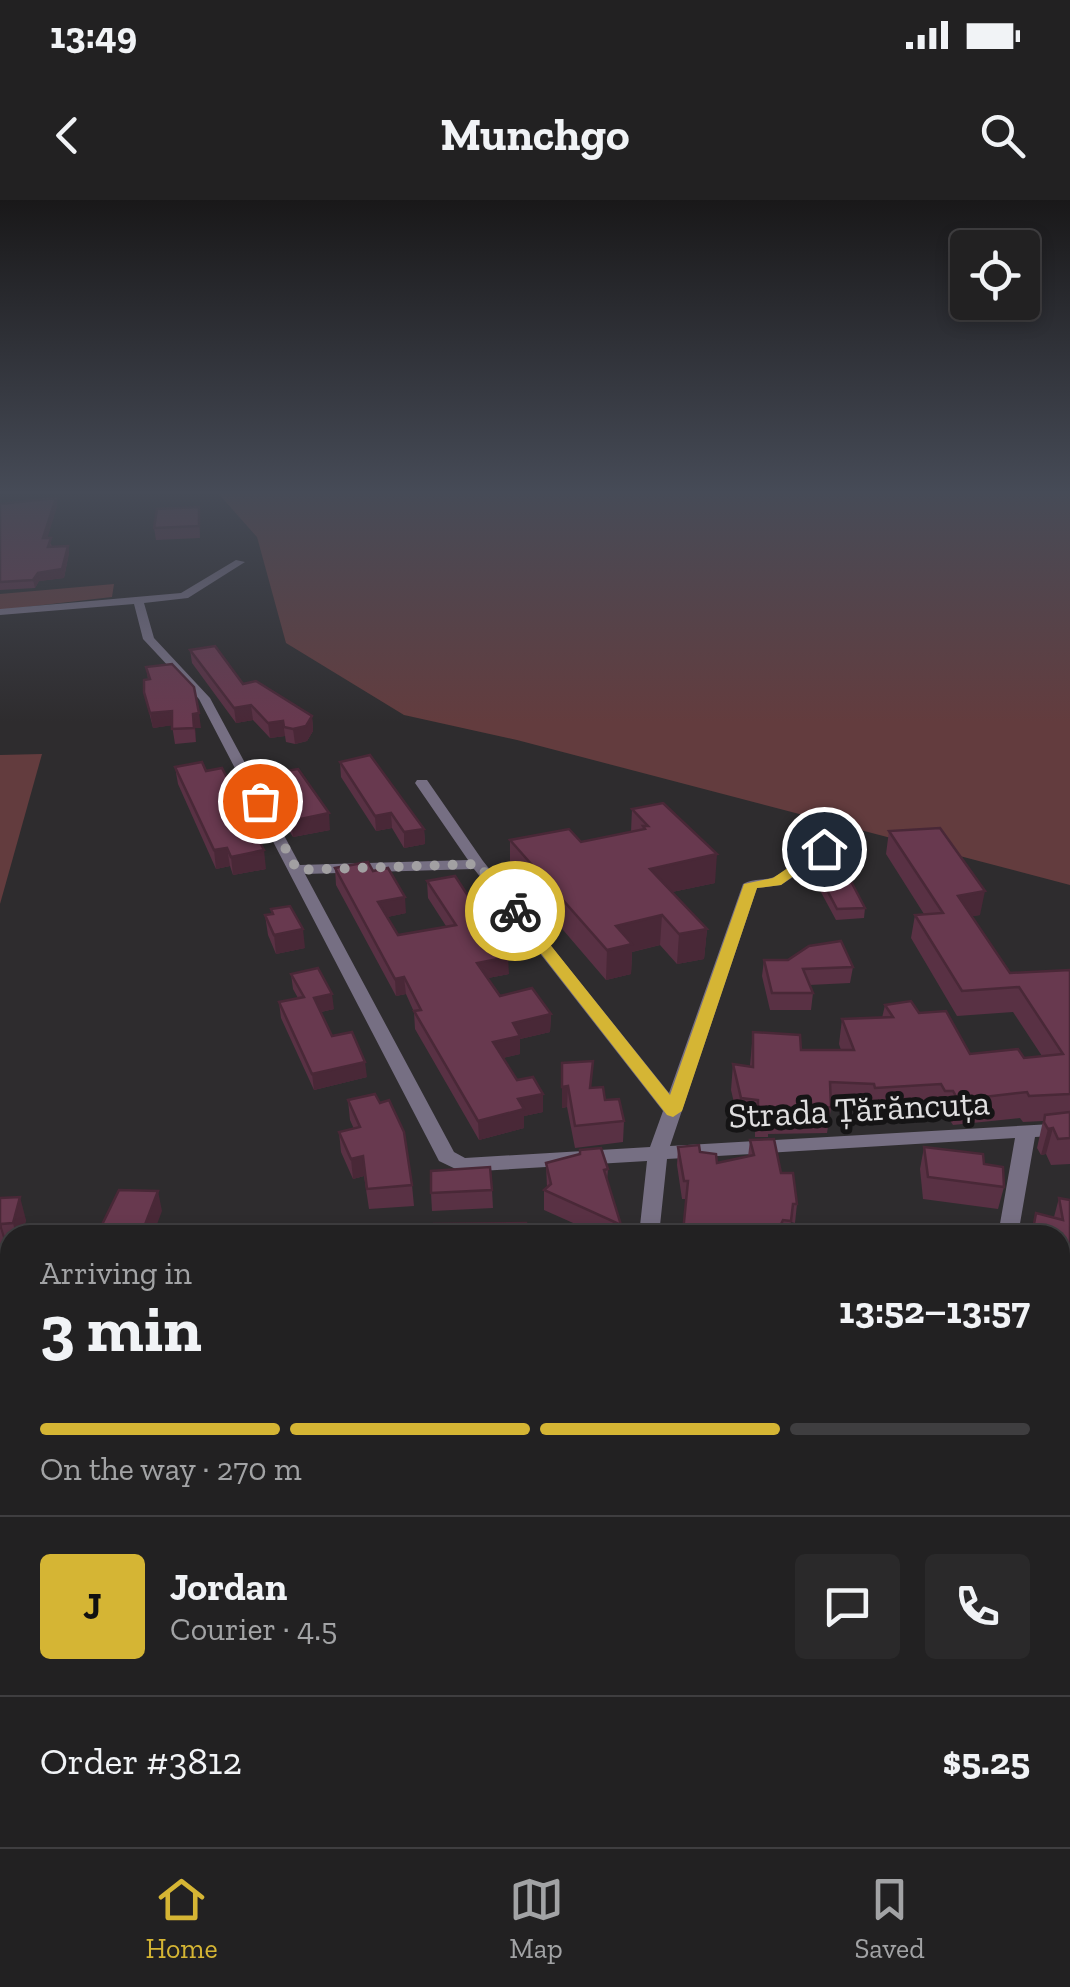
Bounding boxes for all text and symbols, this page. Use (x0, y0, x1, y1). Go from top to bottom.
text: 13:49 (50, 12, 137, 58)
icon: back (40, 108, 95, 163)
text: Munchgo (440, 108, 630, 162)
icon: search (975, 108, 1030, 163)
map controls (950, 230, 1040, 320)
button: locate (950, 230, 1040, 320)
pin (218, 759, 303, 844)
icon: bag (233, 774, 288, 829)
pin (782, 807, 867, 892)
icon: home (797, 822, 852, 877)
courier (465, 861, 565, 961)
icon: bike (488, 884, 543, 939)
street label: Strada Țărăncuța (727, 1081, 991, 1137)
text: Arriving in (40, 1254, 192, 1292)
text: 13:52–13:57 (839, 1287, 1030, 1333)
text: 3 min (40, 1290, 202, 1368)
text: On the way · 270 m (40, 1450, 302, 1488)
button: chat (795, 1554, 900, 1659)
button: phone (925, 1554, 1030, 1659)
text: Jordan (170, 1564, 287, 1610)
text: J (83, 1583, 102, 1629)
text: Courier · 4.5 (170, 1610, 337, 1648)
text: Order #3812 (40, 1738, 242, 1784)
text: $5.25 (943, 1738, 1030, 1784)
tab: Home (145, 1872, 218, 1965)
tab: Map (509, 1872, 564, 1965)
tab: Saved (854, 1872, 925, 1965)

